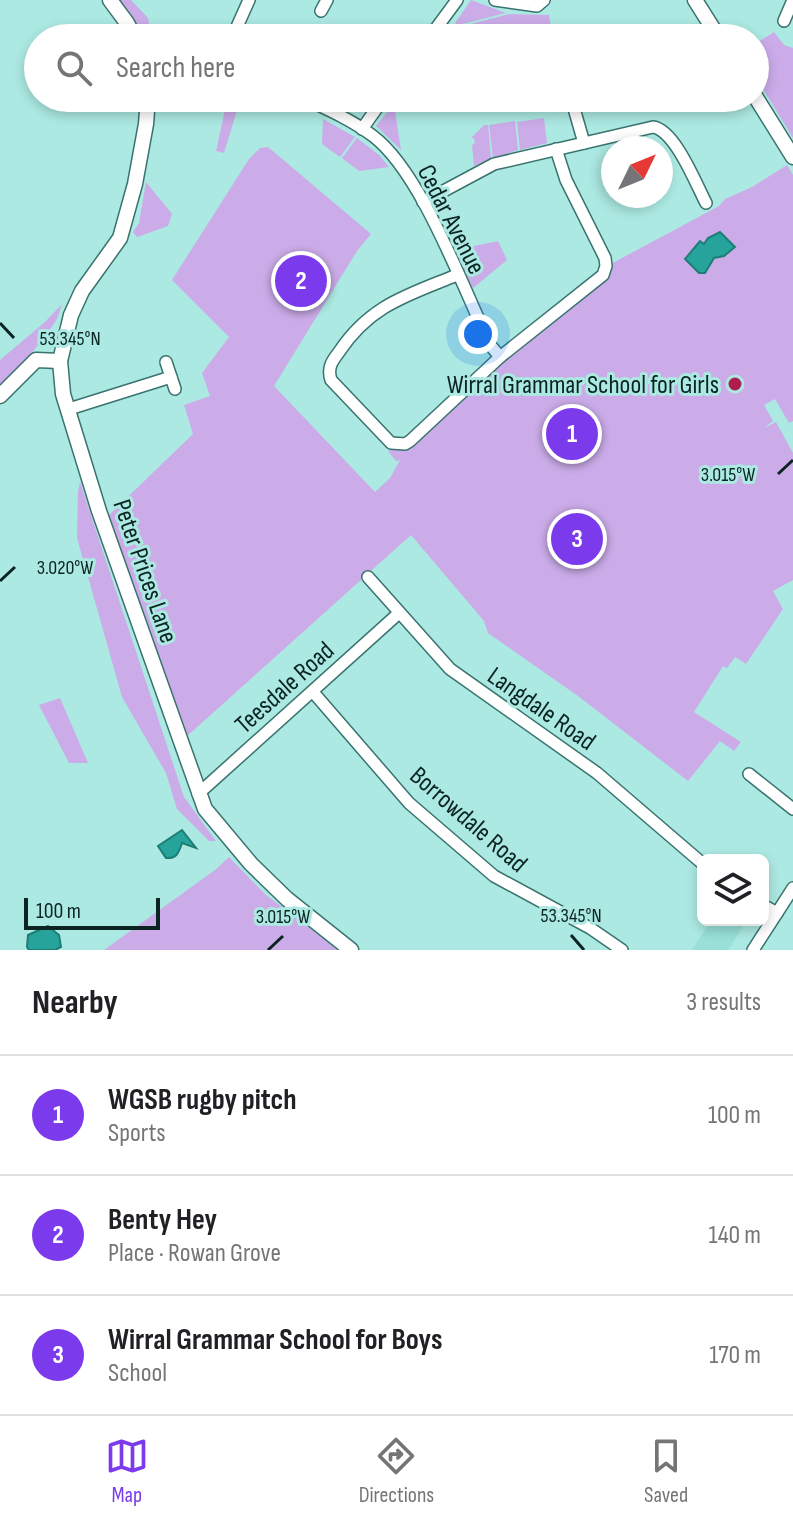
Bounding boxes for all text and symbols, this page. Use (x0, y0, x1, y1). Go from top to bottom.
search box (24, 24, 769, 112)
icon: search (52, 46, 96, 90)
text: Search here (116, 50, 235, 86)
north arrow (601, 136, 673, 208)
street label: Cedar Avenue (410, 160, 491, 280)
pin: 2 (275, 251, 327, 311)
your location (458, 314, 498, 354)
text: 53.345°N (39, 327, 101, 351)
place label: Wirral Grammar School for Girls (447, 370, 719, 401)
marker: Wirral Grammar School for Girls (726, 375, 744, 393)
pin: 1 (546, 404, 598, 464)
text: 3.015°W (701, 463, 755, 487)
street label: Peter Prices Lane (106, 496, 184, 647)
pin: 3 (551, 509, 603, 569)
text: 3.020°W (37, 556, 93, 580)
street label: Teesdale Road (229, 636, 341, 741)
street label: Langdale Road (481, 661, 601, 758)
street label: Borrowdale Road (403, 761, 533, 880)
map controls (697, 854, 769, 926)
button: layers (697, 854, 769, 926)
scale bar (24, 894, 160, 930)
text: 100 m (36, 898, 81, 925)
text: 53.345°N (540, 904, 602, 928)
text: 3.015°W (256, 905, 310, 929)
text: Nearby (32, 982, 118, 1023)
text: 3 results (686, 987, 761, 1018)
text: WGSB rugby pitch (108, 1082, 297, 1118)
text: 1 (53, 1100, 63, 1131)
text: 100 m (708, 1100, 761, 1131)
text: Sports (108, 1118, 166, 1149)
text: Benty Hey (108, 1202, 217, 1238)
text: 2 (52, 1220, 64, 1251)
text: 140 m (709, 1220, 761, 1251)
text: Place · Rowan Grove (108, 1238, 281, 1269)
text: Wirral Grammar School for Boys (108, 1322, 443, 1358)
text: 3 (52, 1340, 64, 1371)
text: 170 m (709, 1340, 761, 1371)
text: School (108, 1358, 167, 1389)
tab: Map (105, 1434, 149, 1509)
tab: Directions (359, 1434, 434, 1509)
tab: Saved (644, 1434, 688, 1509)

